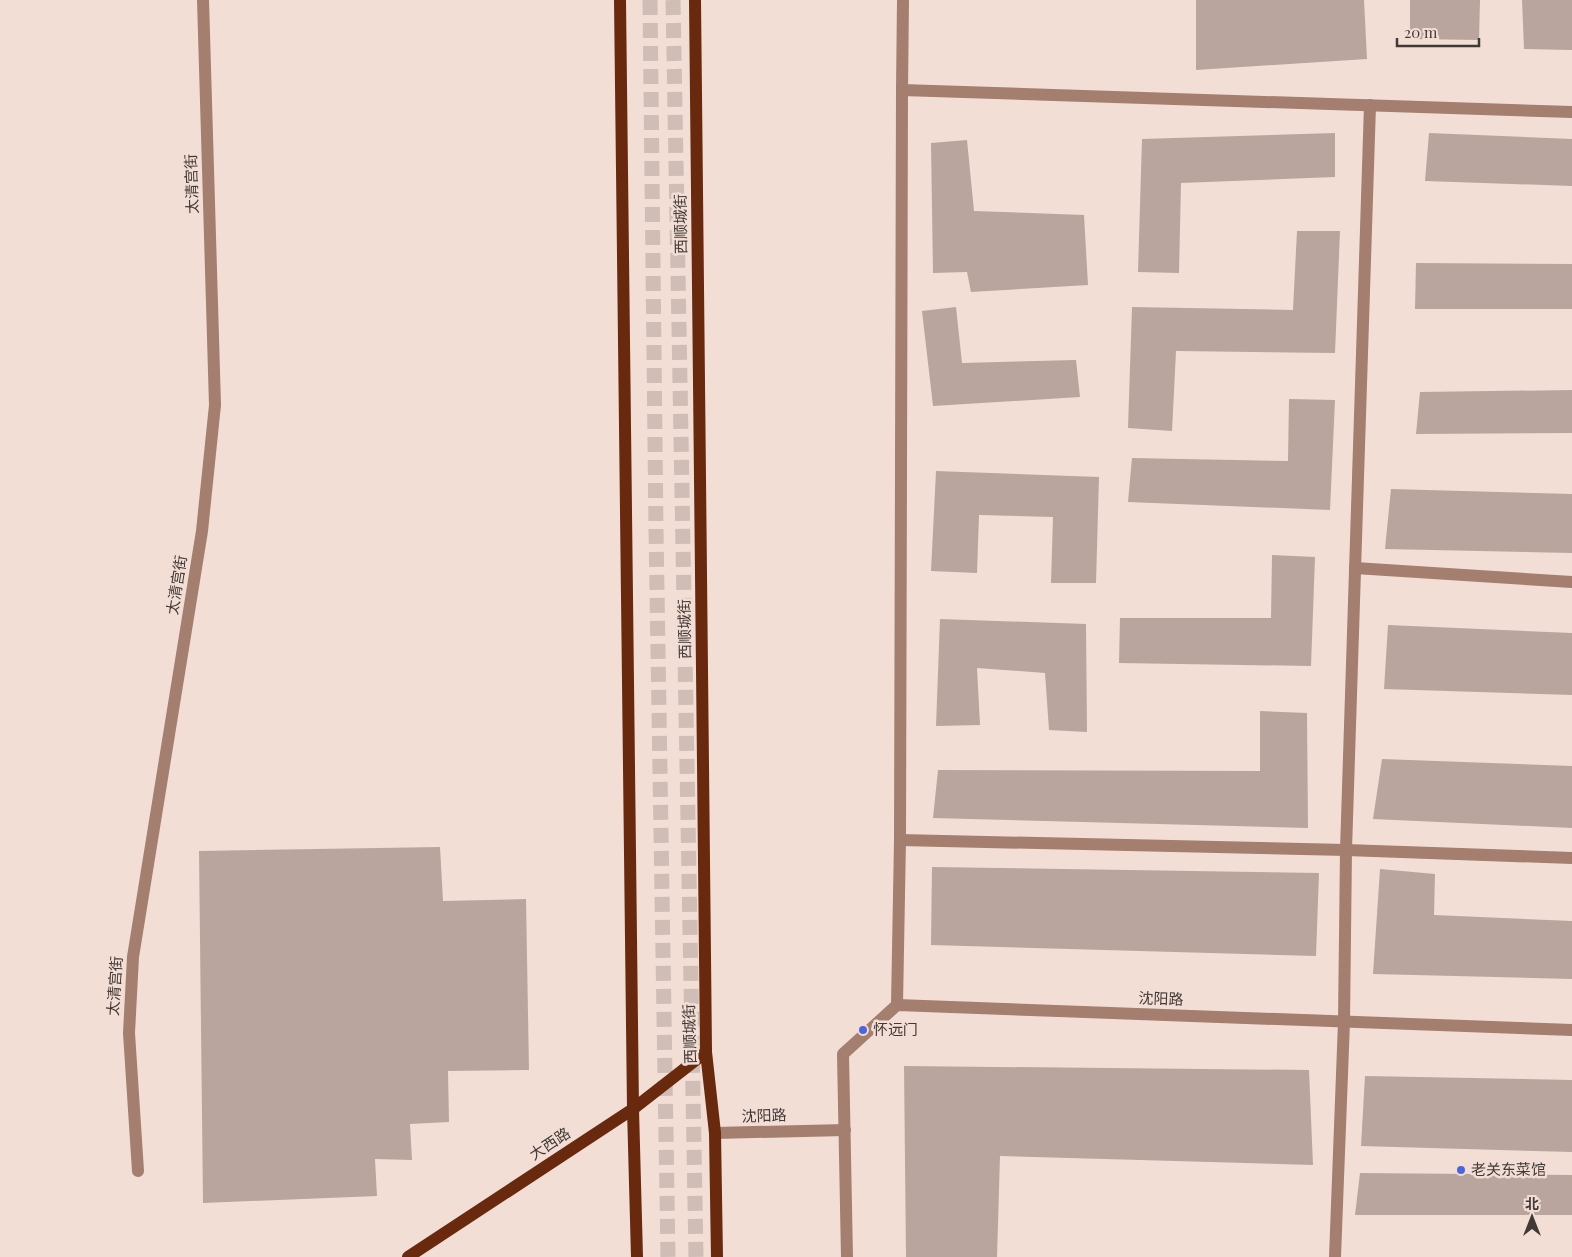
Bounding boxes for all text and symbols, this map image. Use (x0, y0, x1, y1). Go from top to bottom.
scale bar (1397, 15, 1480, 47)
text: 20 m (1404, 22, 1438, 42)
street label: 太清宫街 (180, 154, 202, 214)
street label: 西顺城街 (669, 194, 691, 254)
street label: 太清宫街 (161, 554, 191, 616)
street label: 西顺城街 (673, 599, 695, 659)
street label: 太清宫街 (102, 955, 126, 1017)
street label: 沈阳路 (1138, 987, 1184, 1009)
street label: 西顺城街 (678, 1004, 700, 1064)
place label: 怀远门 (873, 1019, 918, 1039)
marker: 怀远门 (857, 1024, 869, 1036)
street label: 沈阳路 (741, 1104, 787, 1126)
street label: 大西路 (525, 1123, 574, 1164)
place label: 老关东菜馆 (1471, 1159, 1546, 1179)
marker: 老关东菜馆 (1455, 1164, 1467, 1176)
north arrow (1507, 1192, 1557, 1242)
text: 北 (1525, 1194, 1539, 1213)

